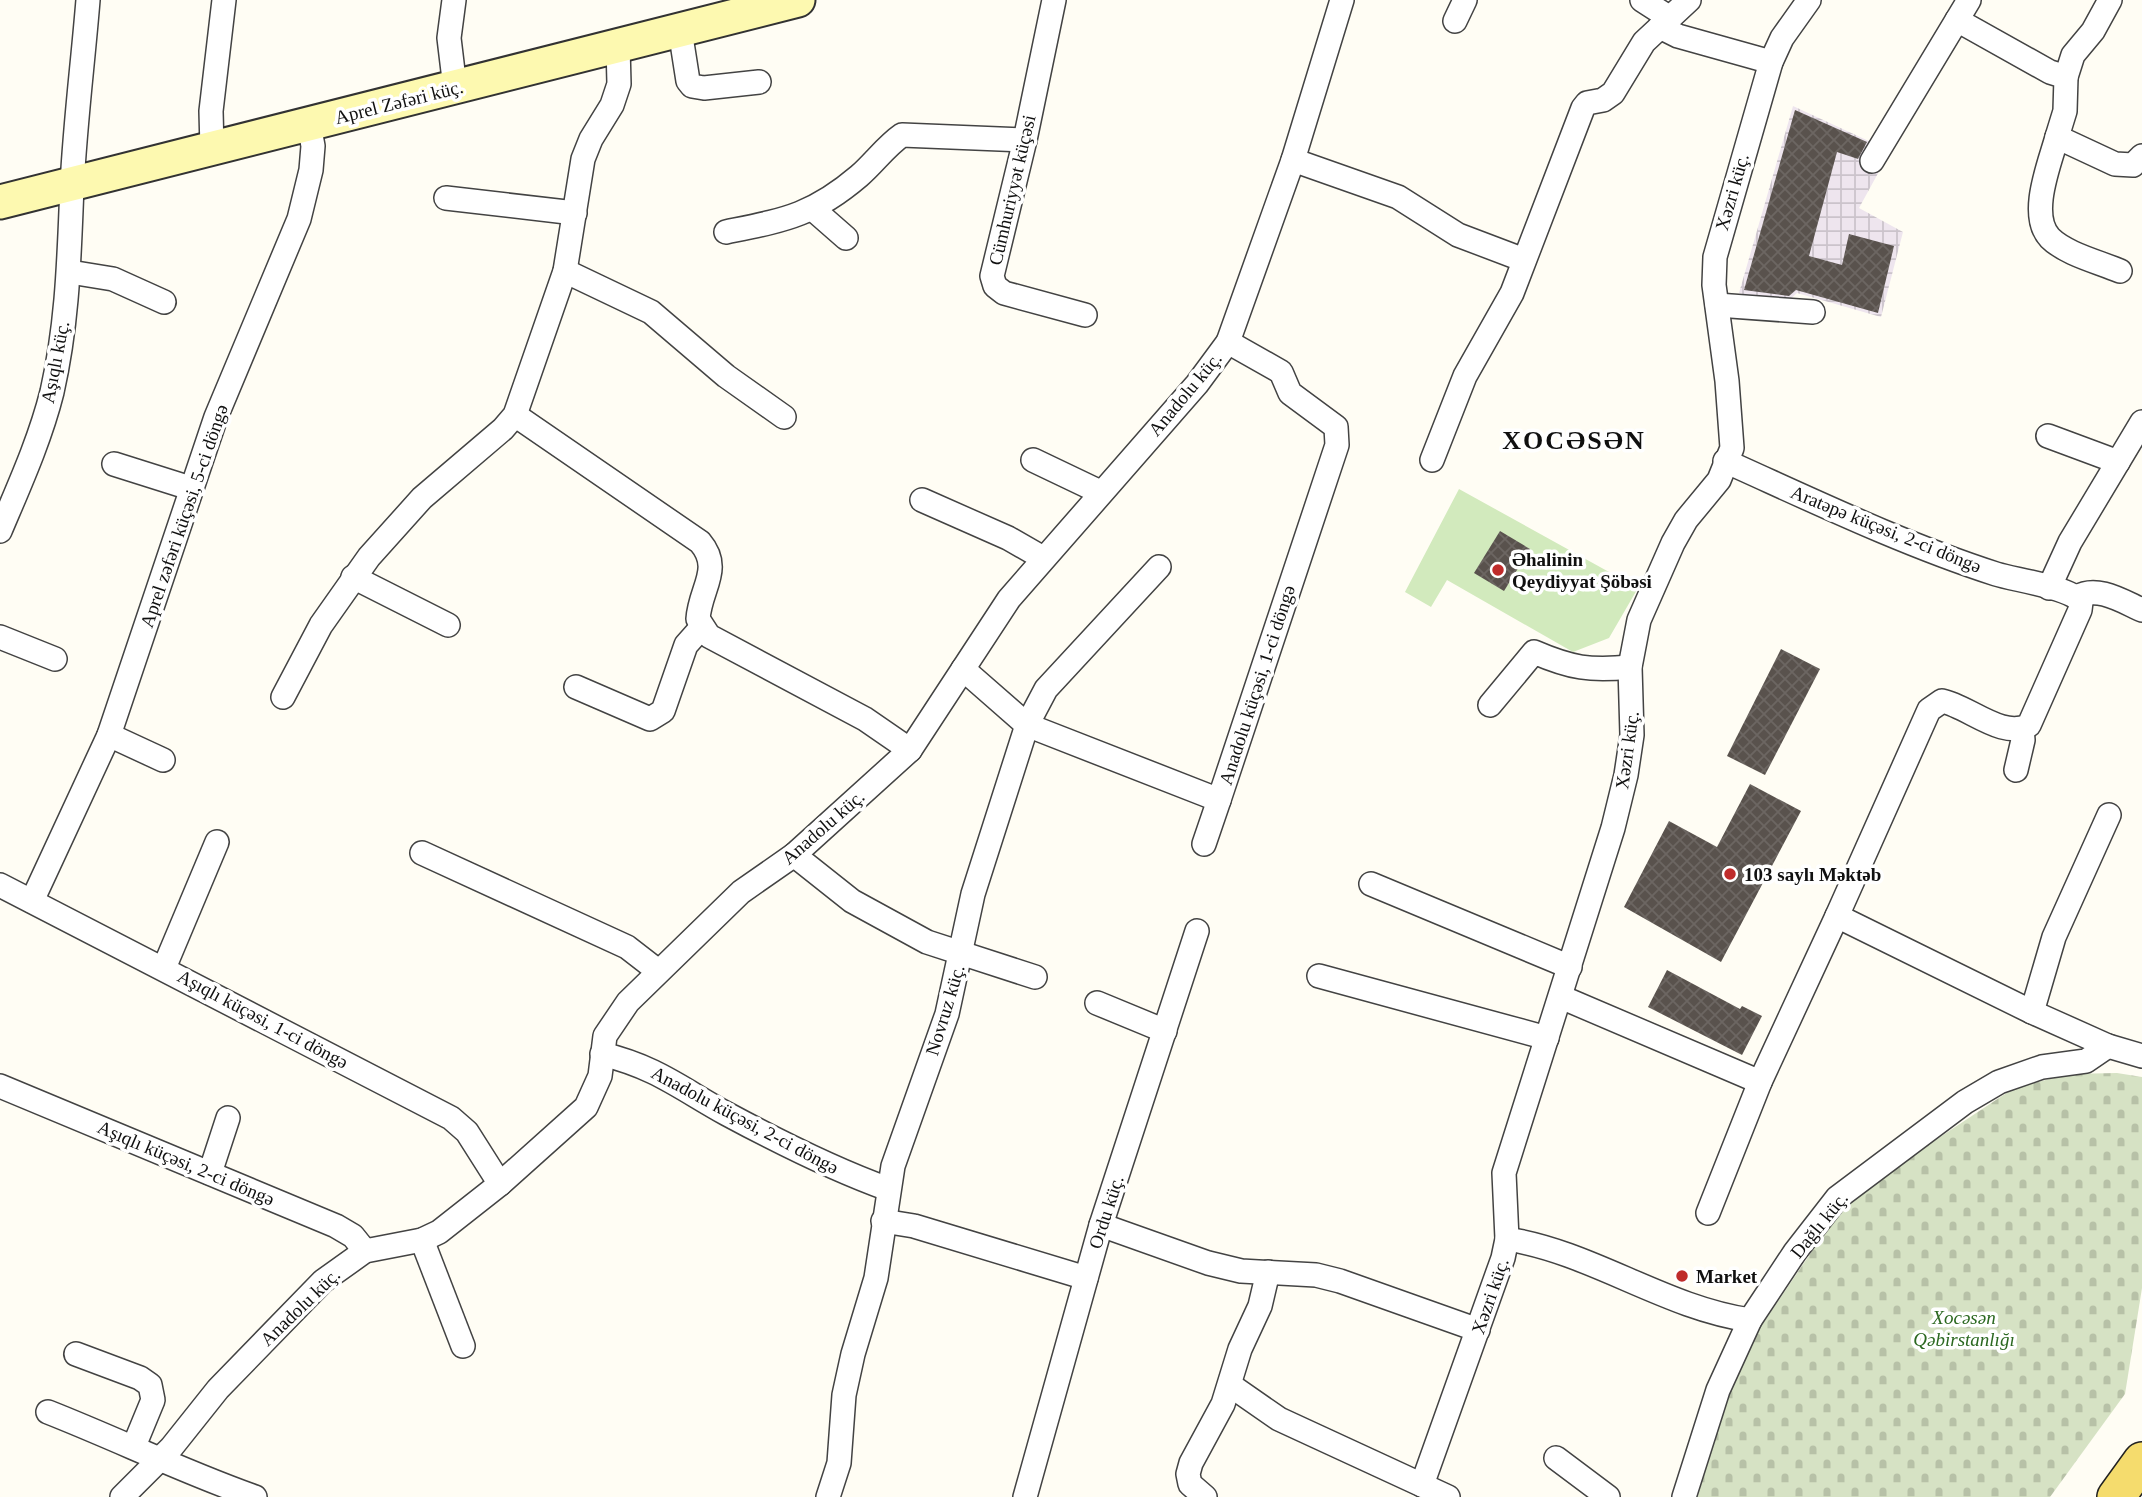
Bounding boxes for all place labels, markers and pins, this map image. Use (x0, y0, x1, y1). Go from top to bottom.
place label: Əhalinin Qeydiyyat Şöbəsi (1512, 549, 1652, 592)
marker: Əhalinin Qeydiyyat Şöbəsi (1490, 562, 1506, 578)
place label: 103 saylı Məktəb (1744, 864, 1881, 885)
marker: 103 saylı Məktəb (1722, 866, 1738, 882)
place label: Market (1696, 1266, 1758, 1287)
marker: Market (1674, 1268, 1690, 1284)

